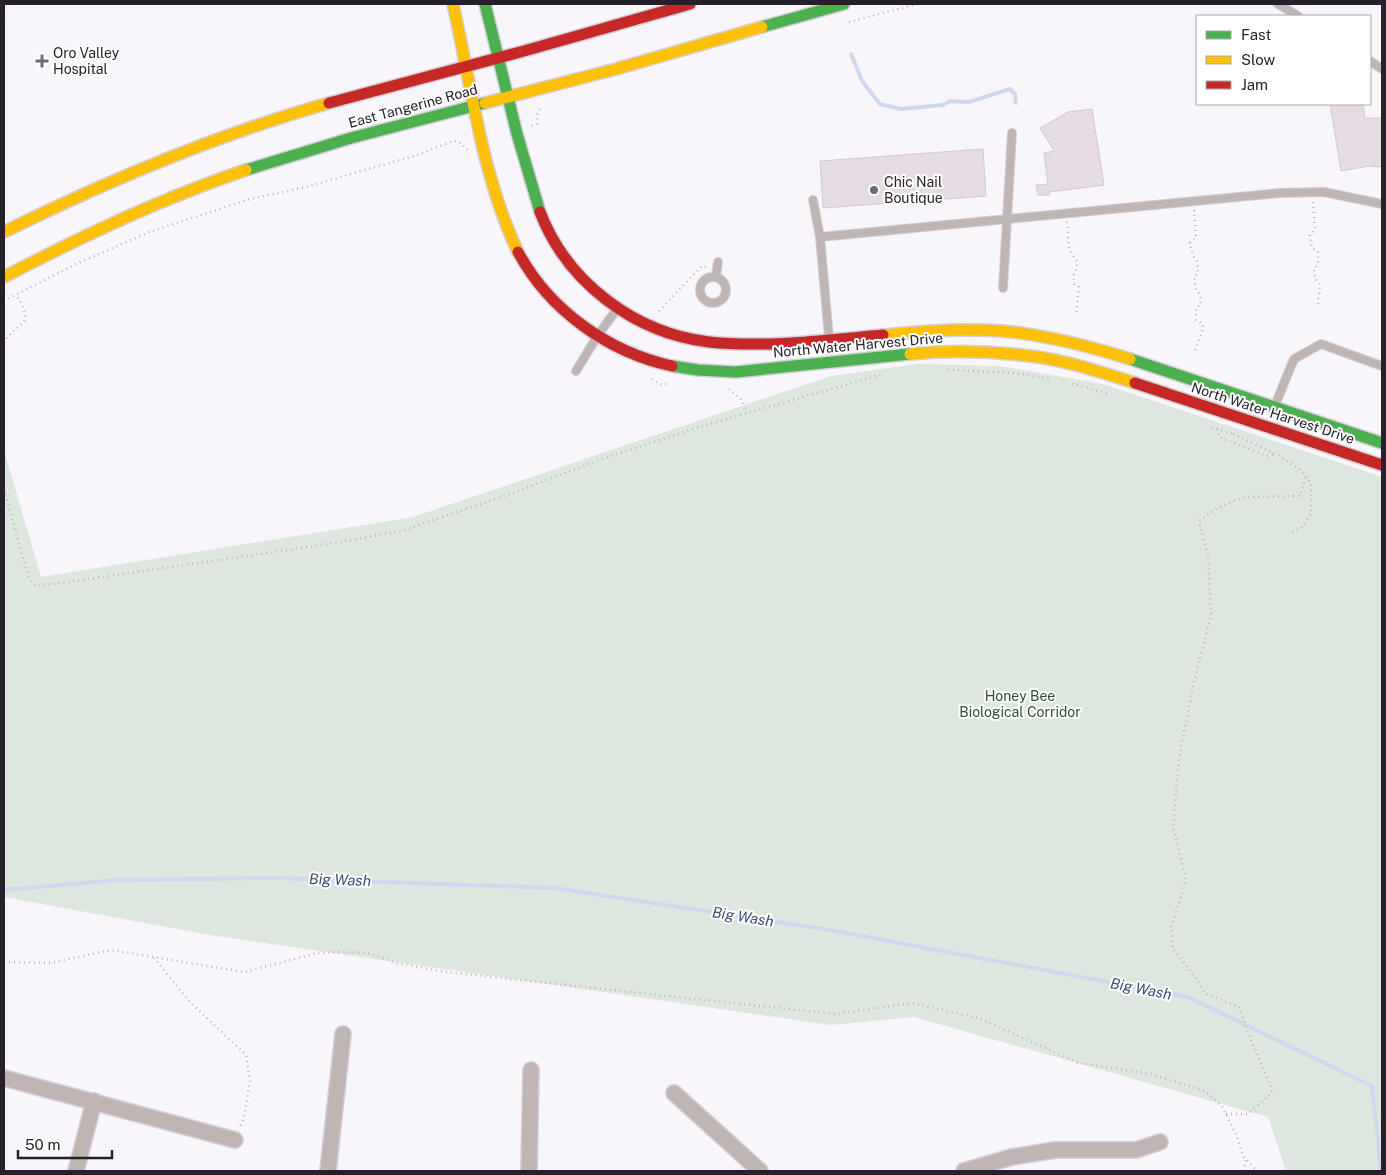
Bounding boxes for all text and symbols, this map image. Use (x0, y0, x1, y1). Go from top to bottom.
legend (1196, 15, 1371, 105)
text: Fast (1241, 26, 1271, 43)
place label: Oro Valley Hospital (53, 45, 120, 77)
text: Slow (1241, 51, 1276, 68)
marker: Oro Valley Hospital (35, 54, 49, 68)
text: Jam (1241, 76, 1268, 93)
street label: East Tangerine Road (347, 81, 479, 131)
place label: Chic Nail Boutique (884, 174, 943, 206)
marker: Chic Nail Boutique (868, 184, 880, 196)
street label: North Water Harvest Drive (772, 330, 944, 360)
street label: North Water Harvest Drive (1189, 379, 1357, 447)
park label: Honey Bee Biological Corridor (959, 688, 1081, 720)
water label: Big Wash (309, 870, 371, 889)
water label: Big Wash (711, 903, 775, 930)
water label: Big Wash (1109, 974, 1173, 1003)
scale bar (18, 1128, 111, 1160)
text: 50 m (25, 1136, 60, 1153)

